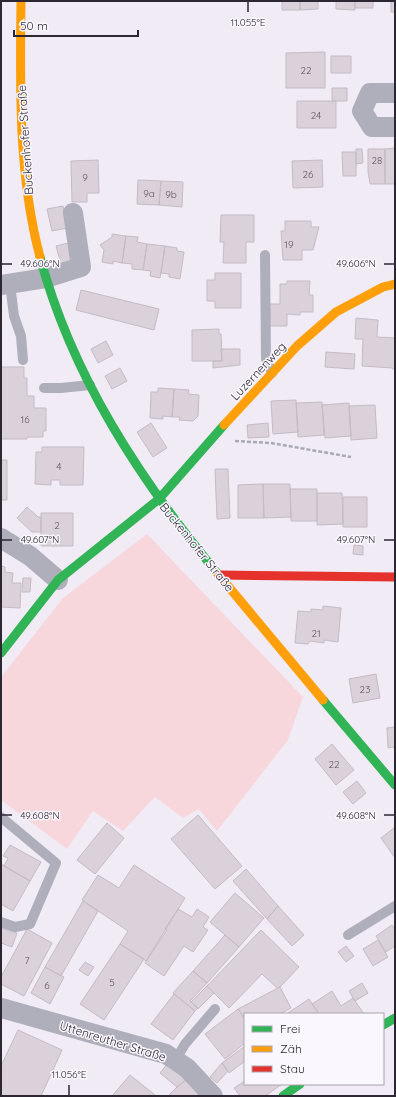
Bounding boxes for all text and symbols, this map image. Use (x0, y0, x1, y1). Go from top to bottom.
scale bar (14, 12, 138, 38)
text: 11.055°E (230, 16, 266, 29)
text: 50 m (20, 18, 48, 33)
house number: 22 (300, 64, 312, 77)
street label: Buckenhofer Straße (14, 84, 36, 195)
house number: 24 (311, 109, 321, 122)
house number: 28 (372, 154, 382, 167)
house number: 26 (303, 168, 314, 181)
house number: 9 (82, 171, 88, 184)
house number: 9a (143, 187, 155, 200)
house number: 9b (165, 188, 177, 201)
house number: 19 (284, 238, 294, 251)
text: 49.606°N (20, 257, 60, 270)
text: 49.606°N (336, 257, 376, 270)
street label: Luzernenweg (227, 339, 289, 403)
house number: 16 (20, 413, 30, 426)
house number: 4 (56, 460, 62, 473)
street label: Buckenhofer Straße (157, 500, 238, 595)
house number: 2 (54, 519, 60, 532)
text: 49.607°N (21, 533, 59, 546)
text: 49.607°N (337, 533, 375, 546)
house number: 21 (311, 627, 321, 640)
house number: 23 (360, 683, 370, 696)
house number: 22 (328, 758, 340, 771)
text: 49.608°N (20, 809, 60, 822)
text: 49.608°N (336, 809, 376, 822)
house number: 7 (24, 954, 30, 967)
house number: 5 (109, 976, 115, 989)
house number: 6 (44, 979, 50, 992)
legend (244, 1013, 384, 1085)
street label: Uttenreuther Straße (58, 1018, 168, 1064)
text: Frei (280, 1021, 300, 1036)
text: Zäh (280, 1041, 302, 1056)
text: Stau (280, 1061, 305, 1076)
text: 11.056°E (52, 1068, 87, 1081)

